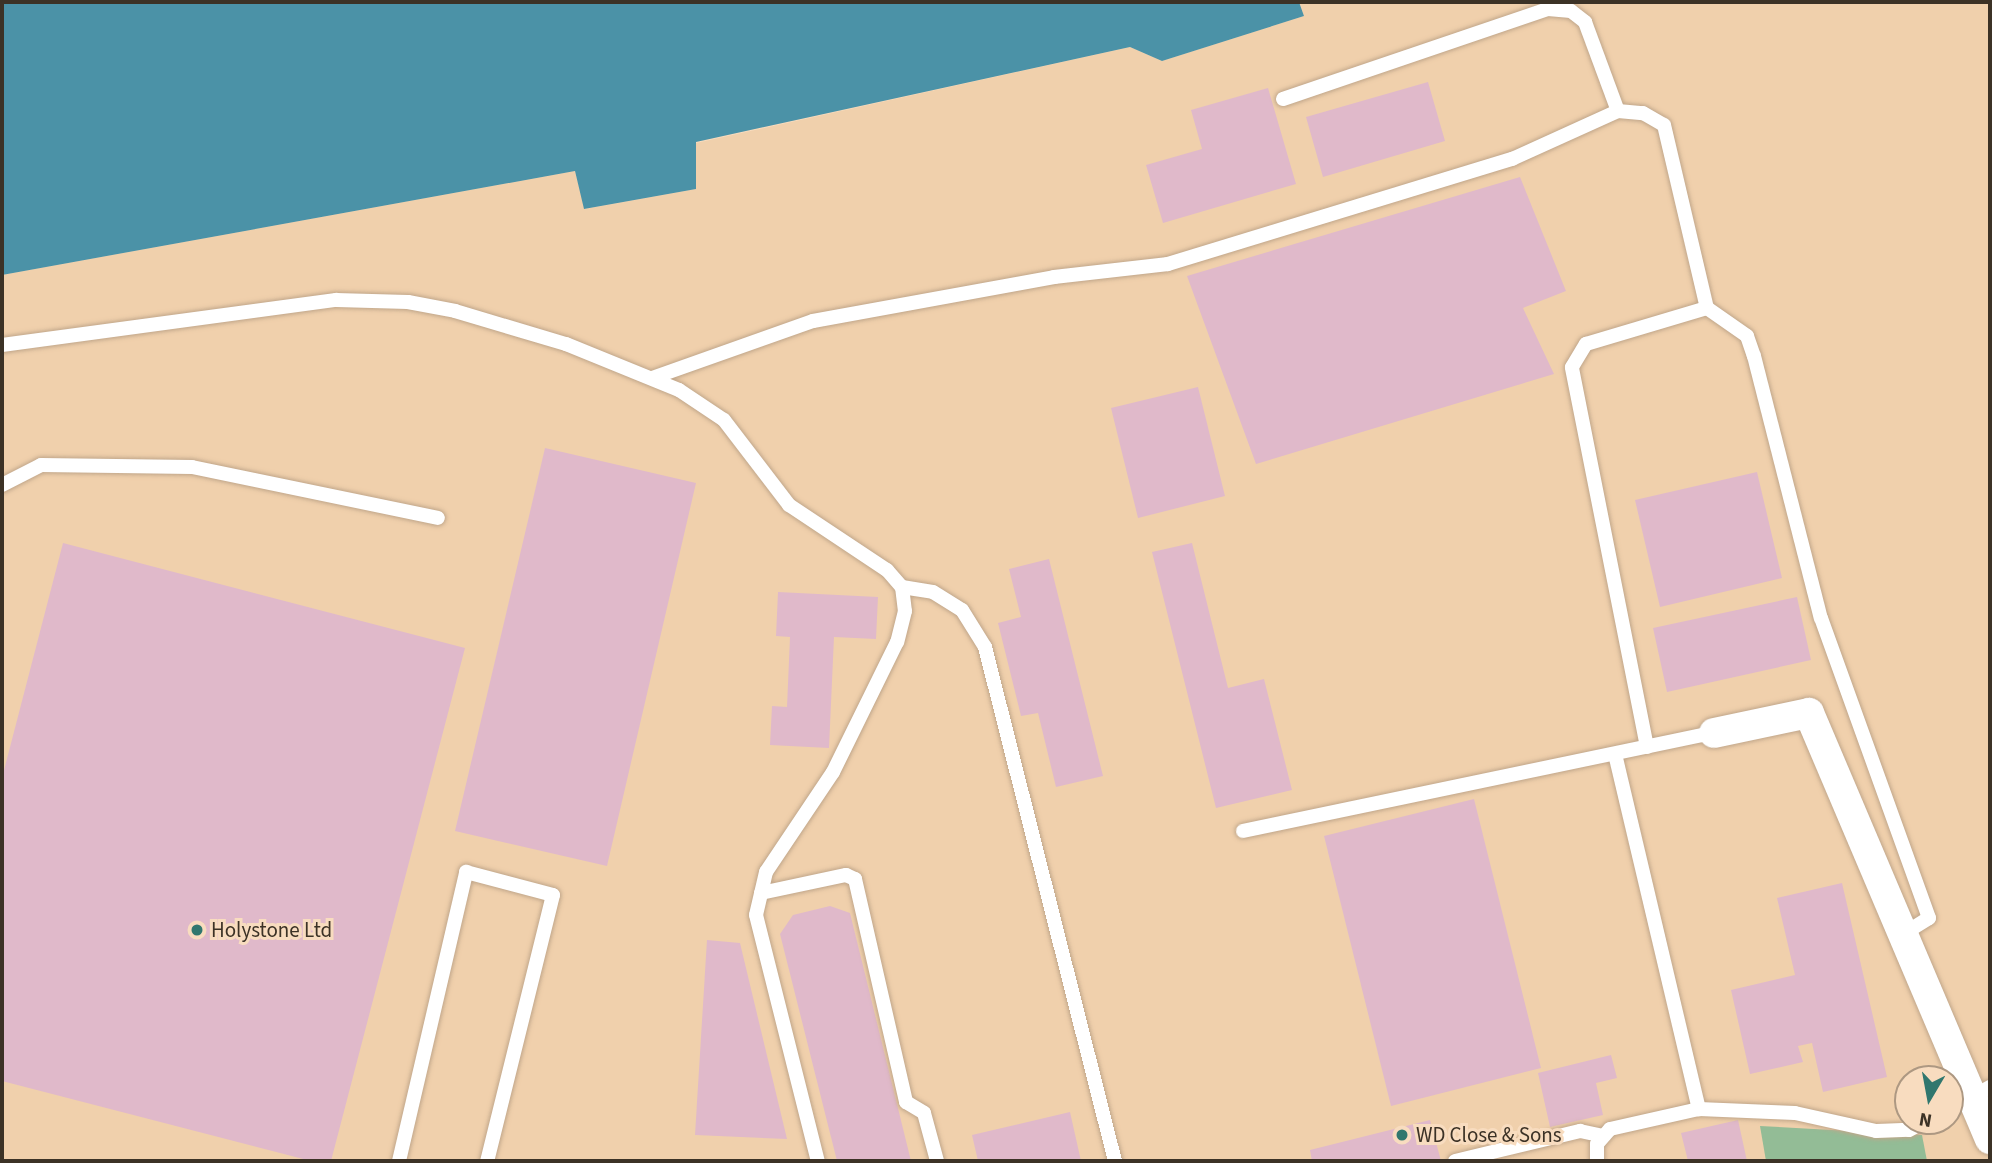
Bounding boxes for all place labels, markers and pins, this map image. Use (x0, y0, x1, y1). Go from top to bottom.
place label: Holystone Ltd (211, 917, 332, 943)
marker: Holystone Ltd (189, 922, 205, 938)
place label: WD Close & Sons (1416, 1122, 1562, 1148)
marker: WD Close & Sons (1394, 1127, 1410, 1143)

